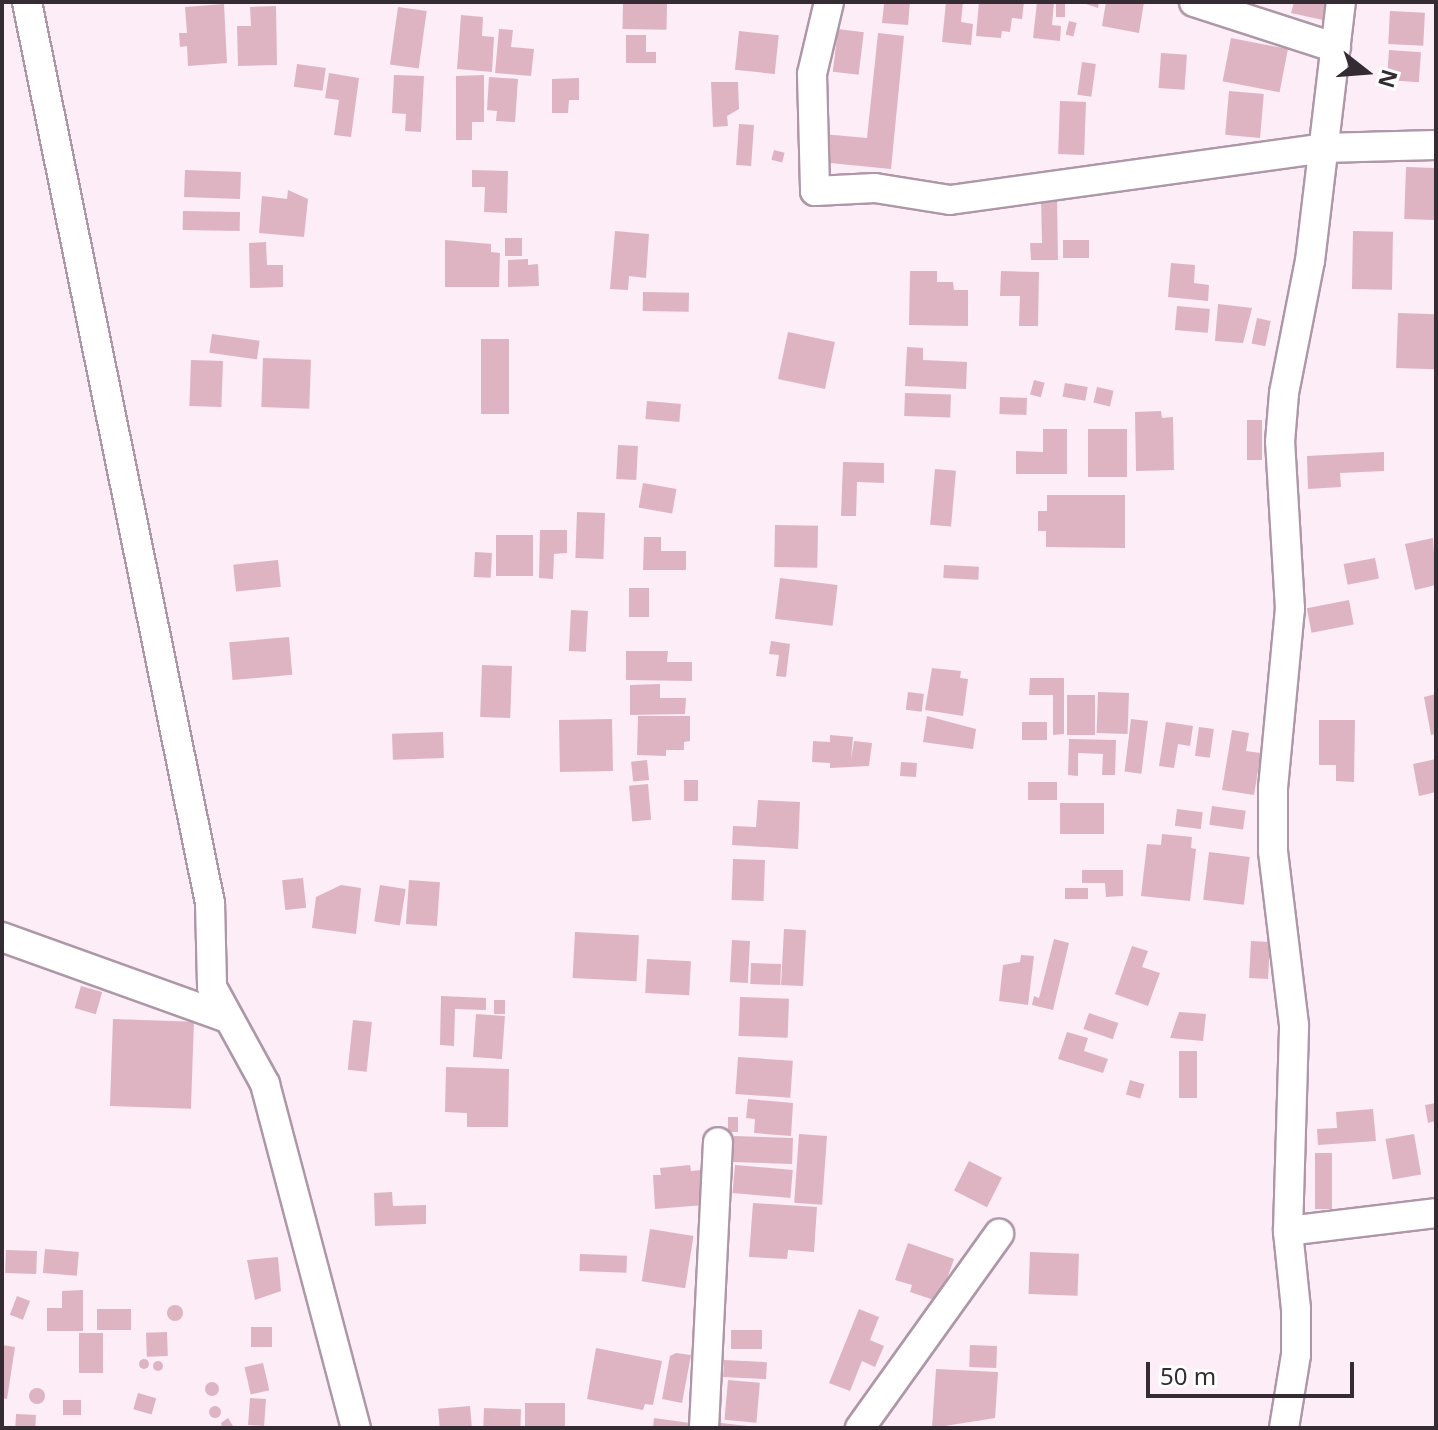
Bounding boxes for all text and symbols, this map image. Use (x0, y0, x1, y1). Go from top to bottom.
north arrow (1326, 32, 1406, 112)
text: N (1372, 66, 1406, 92)
scale bar (1150, 1346, 1358, 1396)
text: 50 m (1160, 1359, 1216, 1392)

